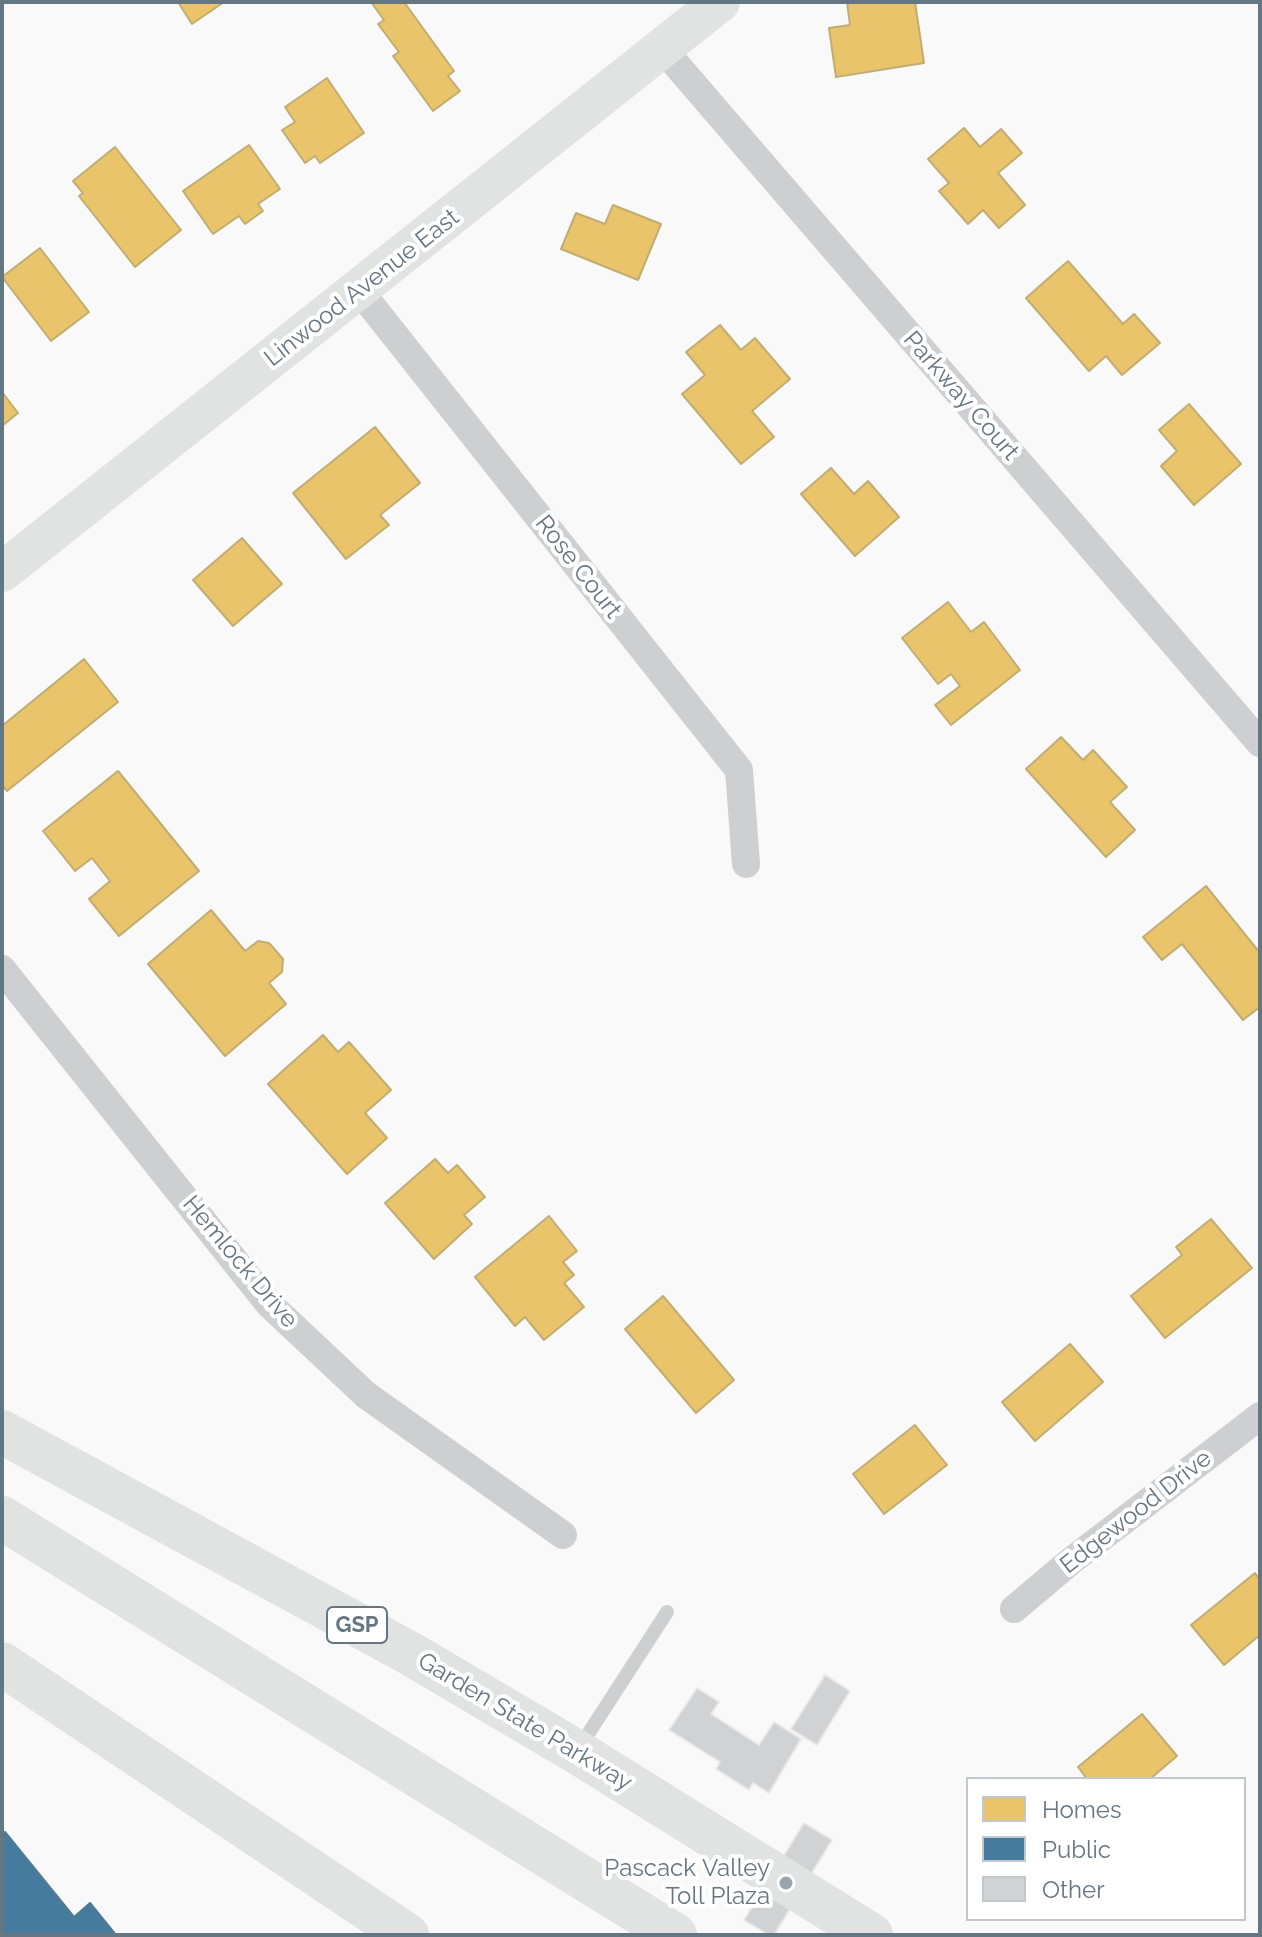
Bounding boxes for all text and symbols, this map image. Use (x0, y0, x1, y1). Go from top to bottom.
street label: Linwood Avenue East (259, 203, 465, 373)
street label: Parkway Court (897, 326, 1025, 466)
street label: Rose Court (529, 510, 627, 624)
street label: Hemlock Drive (176, 1190, 304, 1334)
street label: Edgewood Drive (1055, 1444, 1217, 1580)
road number: GSP (327, 1607, 387, 1643)
street label: Garden State Parkway (413, 1647, 637, 1797)
legend (966, 1777, 1246, 1921)
text: Homes (1042, 1795, 1122, 1824)
text: Public (1042, 1835, 1111, 1864)
place label: Pascack Valley Toll Plaza (604, 1855, 770, 1911)
marker: Pascack Valley Toll Plaza (777, 1874, 795, 1892)
text: Other (1042, 1875, 1105, 1904)

